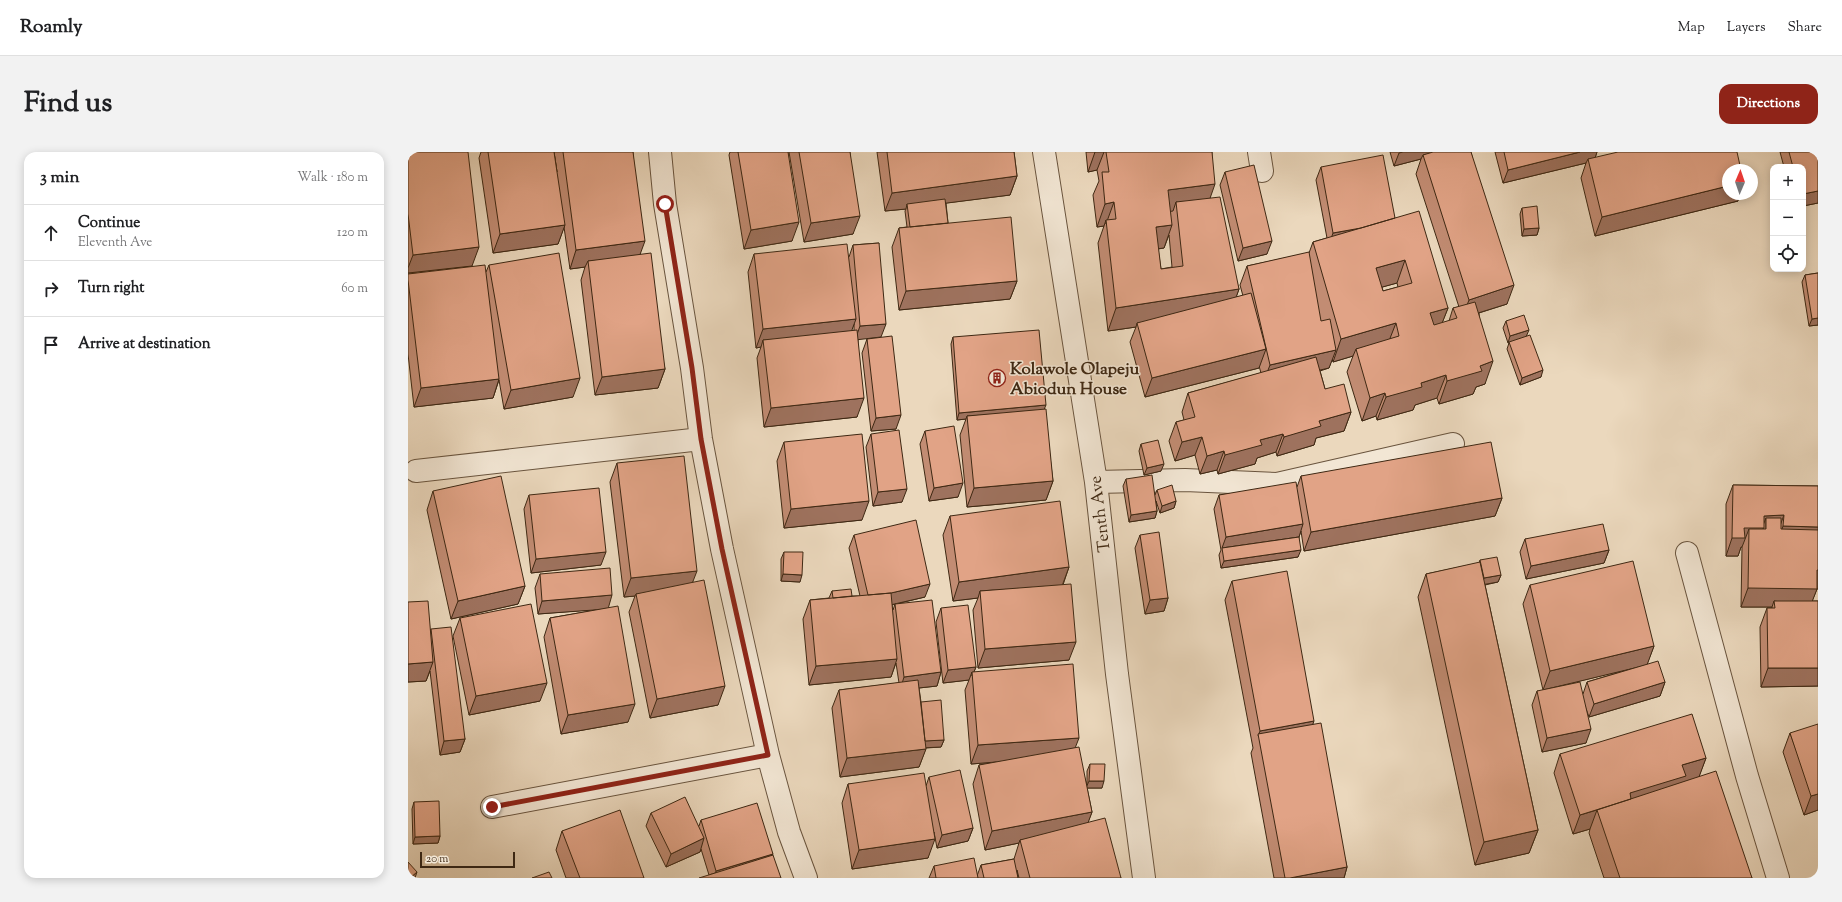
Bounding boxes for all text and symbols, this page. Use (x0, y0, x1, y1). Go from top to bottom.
text: Roamly (20, 14, 83, 41)
text: Map (1678, 18, 1705, 38)
text: Layers (1727, 18, 1765, 38)
text: Share (1787, 18, 1822, 38)
text: Find us (24, 84, 112, 124)
button: Directions (1719, 84, 1818, 124)
north arrow (1722, 164, 1758, 200)
map controls (1770, 164, 1806, 272)
button: + (1770, 164, 1806, 200)
text: 3 min (40, 166, 79, 190)
text: Walk · 180 m (297, 169, 368, 187)
route start (656, 195, 674, 213)
button: − (1770, 200, 1806, 236)
text: Continue (78, 213, 140, 234)
icon: ahead (40, 222, 62, 244)
text: 120 m (337, 224, 368, 242)
text: Eleventh Ave (78, 234, 152, 252)
button: locate (1770, 236, 1806, 272)
icon: right (40, 278, 62, 300)
text: Turn right (78, 278, 144, 299)
text: 60 m (341, 280, 368, 298)
icon: arrive (40, 334, 62, 356)
text: Arrive at destination (78, 334, 211, 355)
place label: Kolawole Olapeju Abiodun House (1010, 358, 1140, 402)
building icon: Kolawole Olapeju Abiodun House (987, 368, 1007, 388)
street label: Tenth Ave (1084, 474, 1118, 553)
route end (483, 798, 501, 816)
scale bar (420, 850, 515, 869)
text: 20 m (426, 851, 448, 867)

